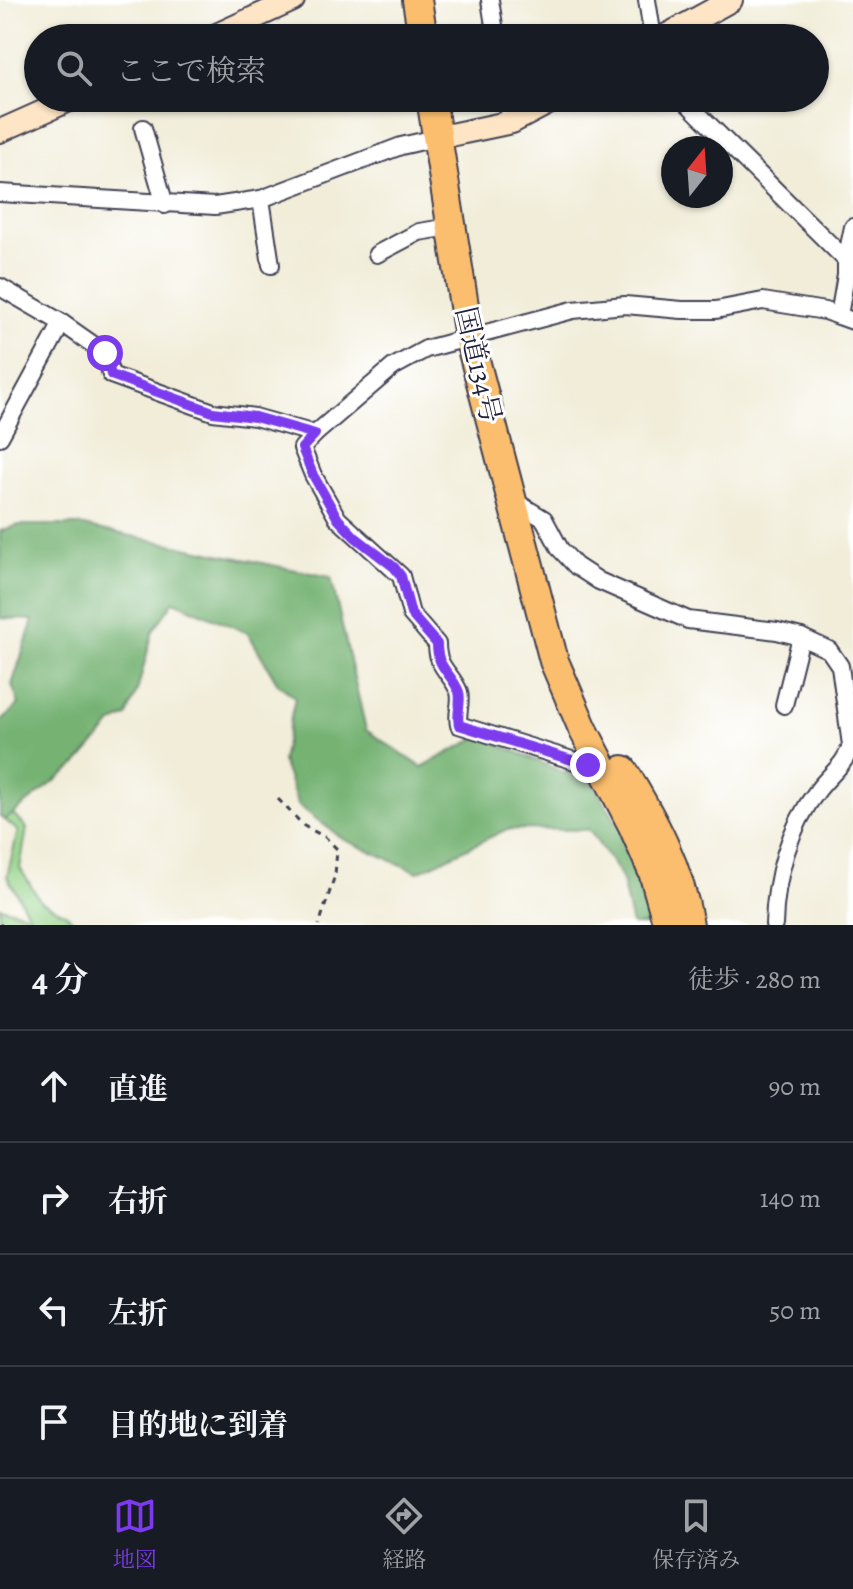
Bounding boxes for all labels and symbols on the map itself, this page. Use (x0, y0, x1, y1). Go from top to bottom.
north arrow (661, 136, 733, 208)
street label: 国道134号 (446, 303, 510, 427)
route start (87, 335, 123, 371)
route end (570, 747, 606, 783)

